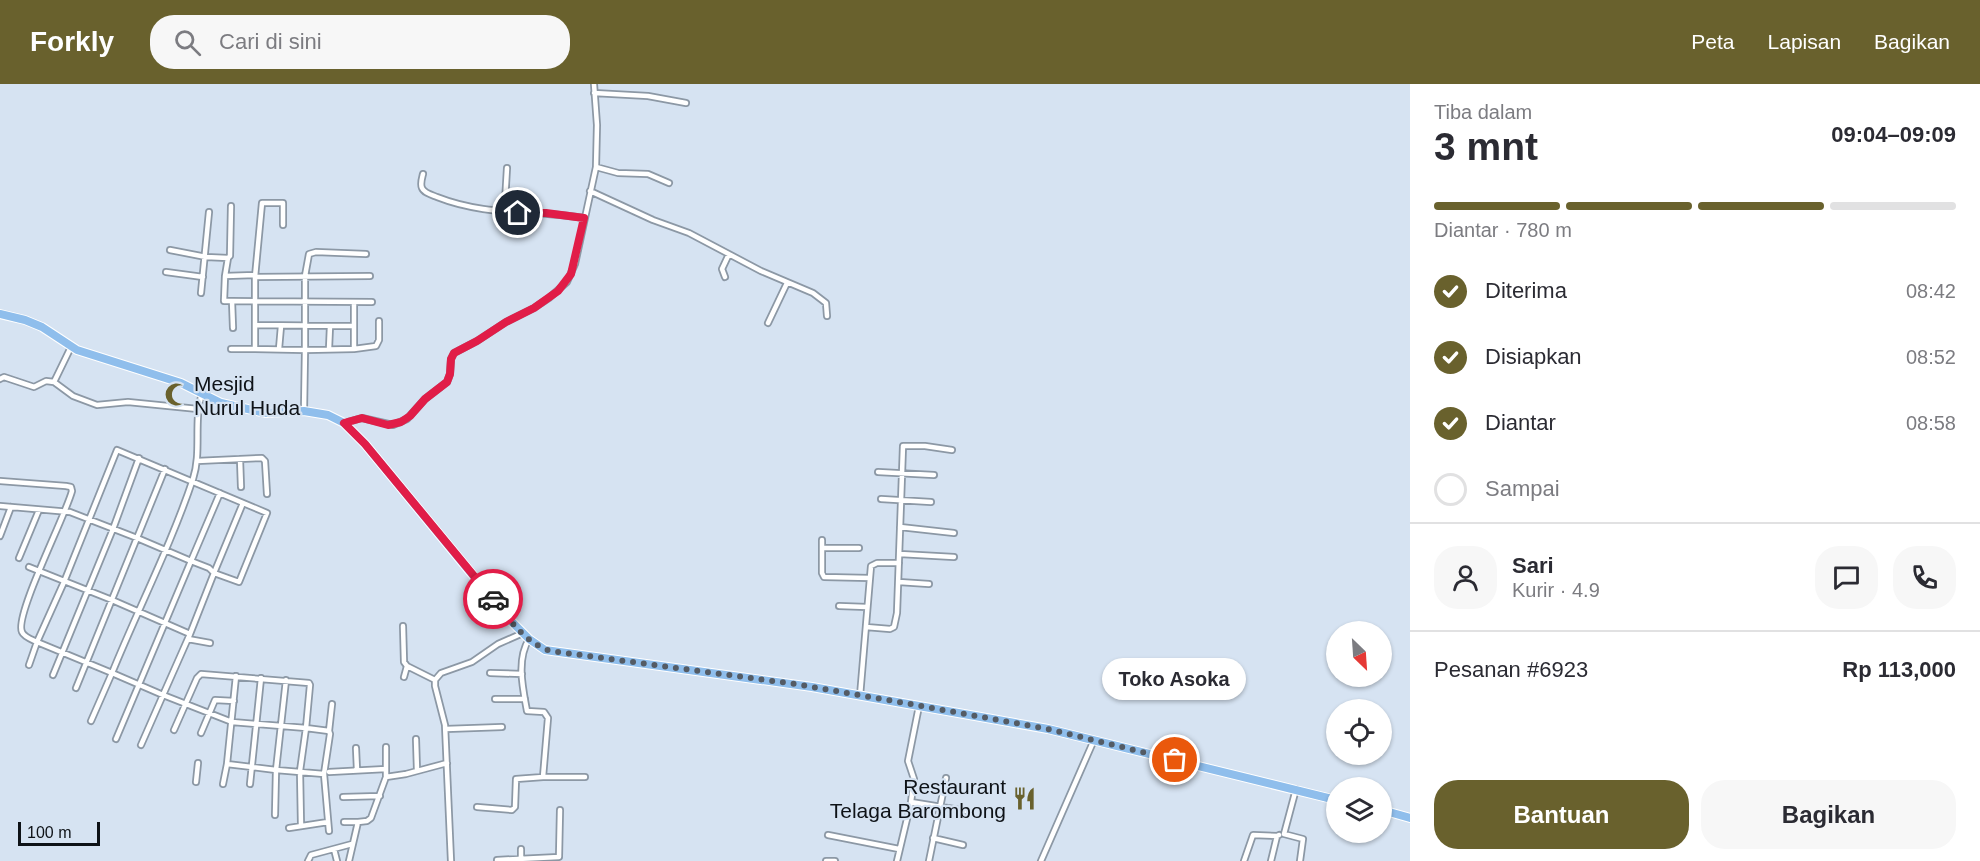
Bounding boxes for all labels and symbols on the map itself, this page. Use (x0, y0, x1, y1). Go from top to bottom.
pin (492, 187, 543, 238)
place label: Mesjid Nurul Huda (194, 372, 301, 419)
mosque icon: Mesjid Nurul Huda (163, 382, 189, 408)
courier (463, 569, 523, 629)
north arrow (1326, 621, 1392, 687)
callout: Toko Asoka (1103, 658, 1247, 700)
pin (1149, 734, 1200, 785)
place label: Restaurant Telaga Barombong (830, 775, 1006, 822)
restaurant icon: Restaurant Telaga Barombong (1011, 785, 1037, 811)
scale bar (18, 819, 100, 846)

